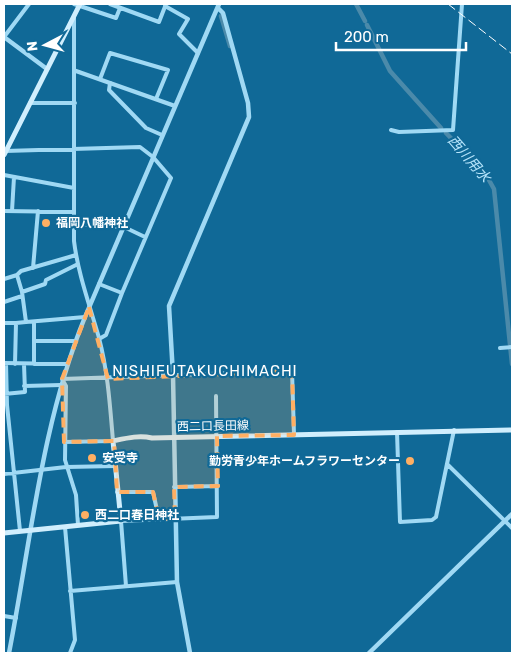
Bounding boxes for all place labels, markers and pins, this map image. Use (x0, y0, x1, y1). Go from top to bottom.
place label: 福岡八幡神社 (56, 216, 128, 230)
marker: 福岡八幡神社 (40, 217, 52, 229)
place label: 安受寺 (102, 451, 138, 465)
marker: 安受寺 (86, 452, 98, 464)
place label: 勤労青少年ホームフラワーセンター (209, 454, 400, 468)
marker: 勤労青少年ホームフラワーセンター (404, 455, 416, 467)
place label: 西二口春日神社 (95, 508, 179, 522)
marker: 西二口春日神社 (79, 509, 91, 521)

